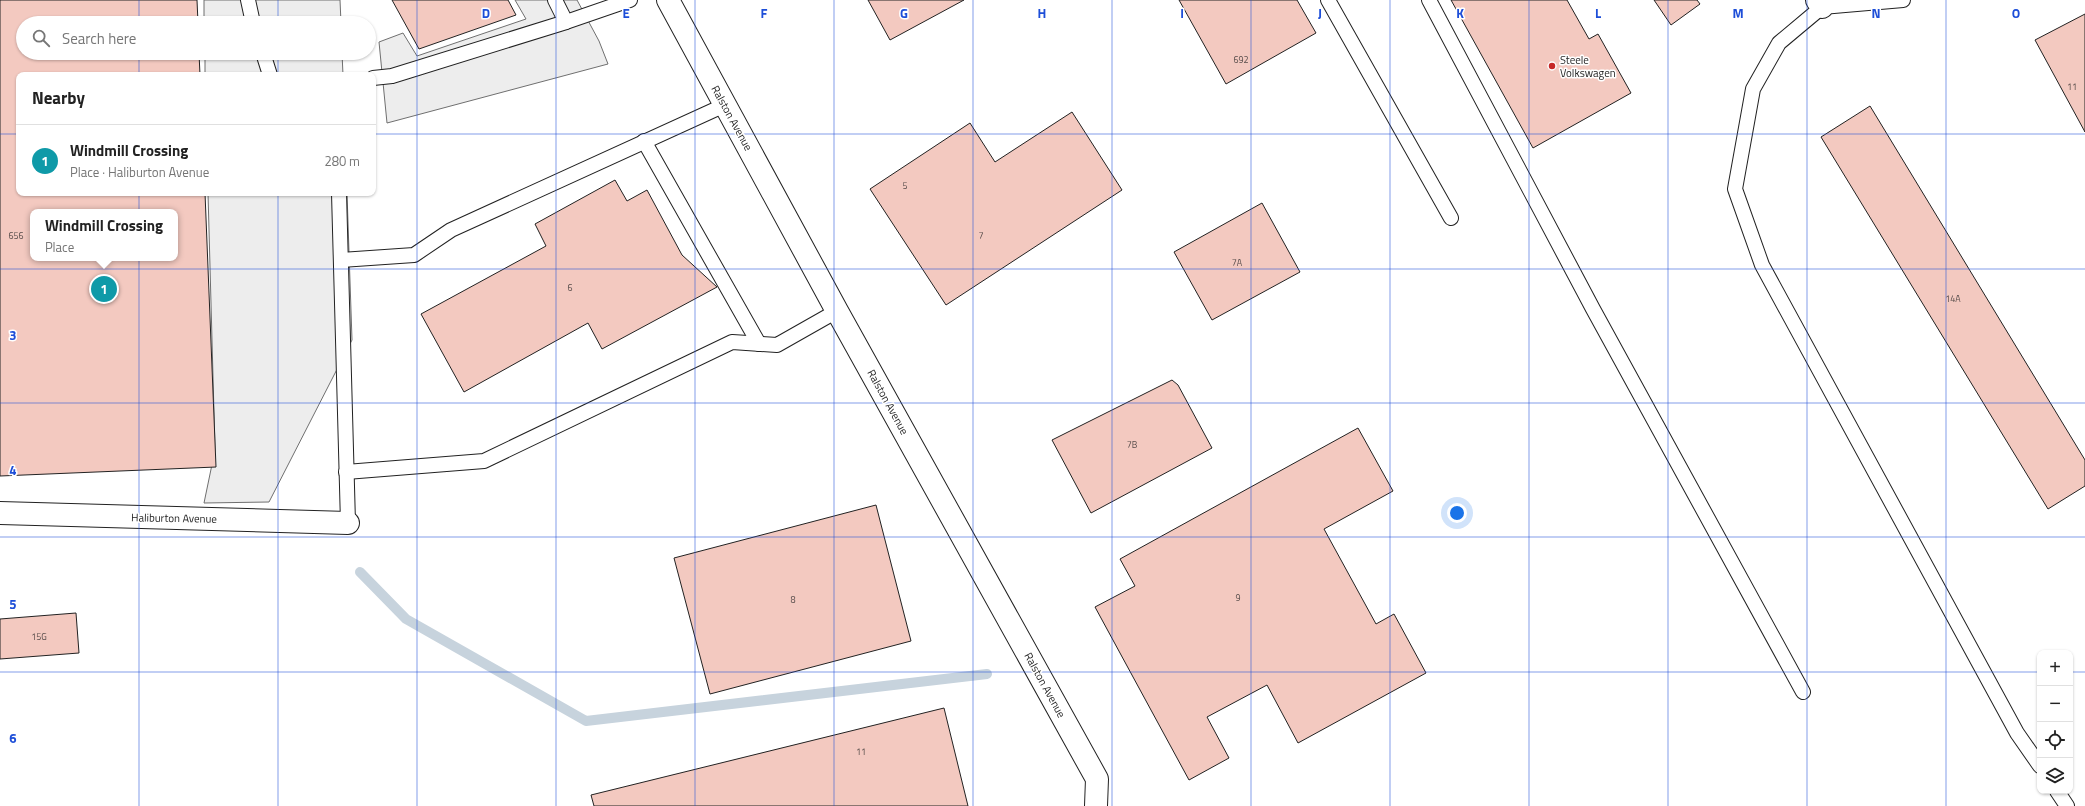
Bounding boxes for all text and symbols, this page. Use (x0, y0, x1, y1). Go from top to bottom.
text: D (482, 3, 490, 23)
text: E (622, 3, 630, 23)
text: F (761, 3, 768, 23)
text: G (900, 3, 908, 23)
text: H (1038, 3, 1046, 23)
text: I (1180, 3, 1184, 23)
text: J (1318, 3, 1322, 23)
text: K (1456, 3, 1464, 23)
text: L (1595, 3, 1601, 23)
text: M (1732, 3, 1744, 23)
text: N (1871, 3, 1881, 23)
text: O (2012, 3, 2020, 23)
search box (16, 16, 376, 60)
icon: search (30, 27, 52, 49)
text: Search here (62, 27, 136, 50)
place label: Steele Volkswagen (1560, 52, 1616, 81)
house number: 692 (1233, 53, 1249, 66)
marker: Steele Volkswagen (1547, 61, 1557, 71)
house number: 11 (2067, 80, 2077, 93)
street label: Ralston Avenue (707, 82, 757, 154)
text: Nearby (32, 85, 85, 111)
text: Windmill Crossing (70, 139, 188, 162)
text: 1 (41, 151, 49, 171)
text: 280 m (324, 151, 360, 171)
text: Place · Haliburton Avenue (70, 162, 209, 182)
house number: 5 (902, 179, 908, 192)
popup (30, 209, 178, 261)
text: Windmill Crossing (45, 214, 163, 237)
house number: 656 (8, 229, 24, 242)
house number: 7 (978, 229, 984, 242)
text: Place (45, 237, 74, 257)
house number: 7A (1232, 256, 1243, 269)
pin: 1 (91, 274, 117, 304)
house number: 6 (567, 281, 573, 294)
house number: 14A (1945, 292, 1961, 305)
text: 3 (9, 325, 17, 345)
street label: Ralston Avenue (863, 366, 913, 438)
house number: 7B (1127, 438, 1138, 451)
text: 4 (9, 460, 17, 480)
your location (1447, 503, 1467, 523)
street label: Haliburton Avenue (131, 509, 217, 527)
house number: 9 (1235, 591, 1241, 604)
house number: 8 (790, 593, 796, 606)
text: 5 (9, 594, 17, 614)
house number: 15G (31, 630, 47, 643)
street label: Ralston Avenue (1020, 649, 1070, 721)
map controls (2037, 650, 2073, 794)
button: + (2037, 650, 2073, 686)
button: − (2037, 686, 2073, 722)
button: locate (2037, 722, 2073, 758)
text: 6 (9, 728, 17, 748)
house number: 11 (856, 745, 866, 758)
button: layers (2037, 758, 2073, 794)

